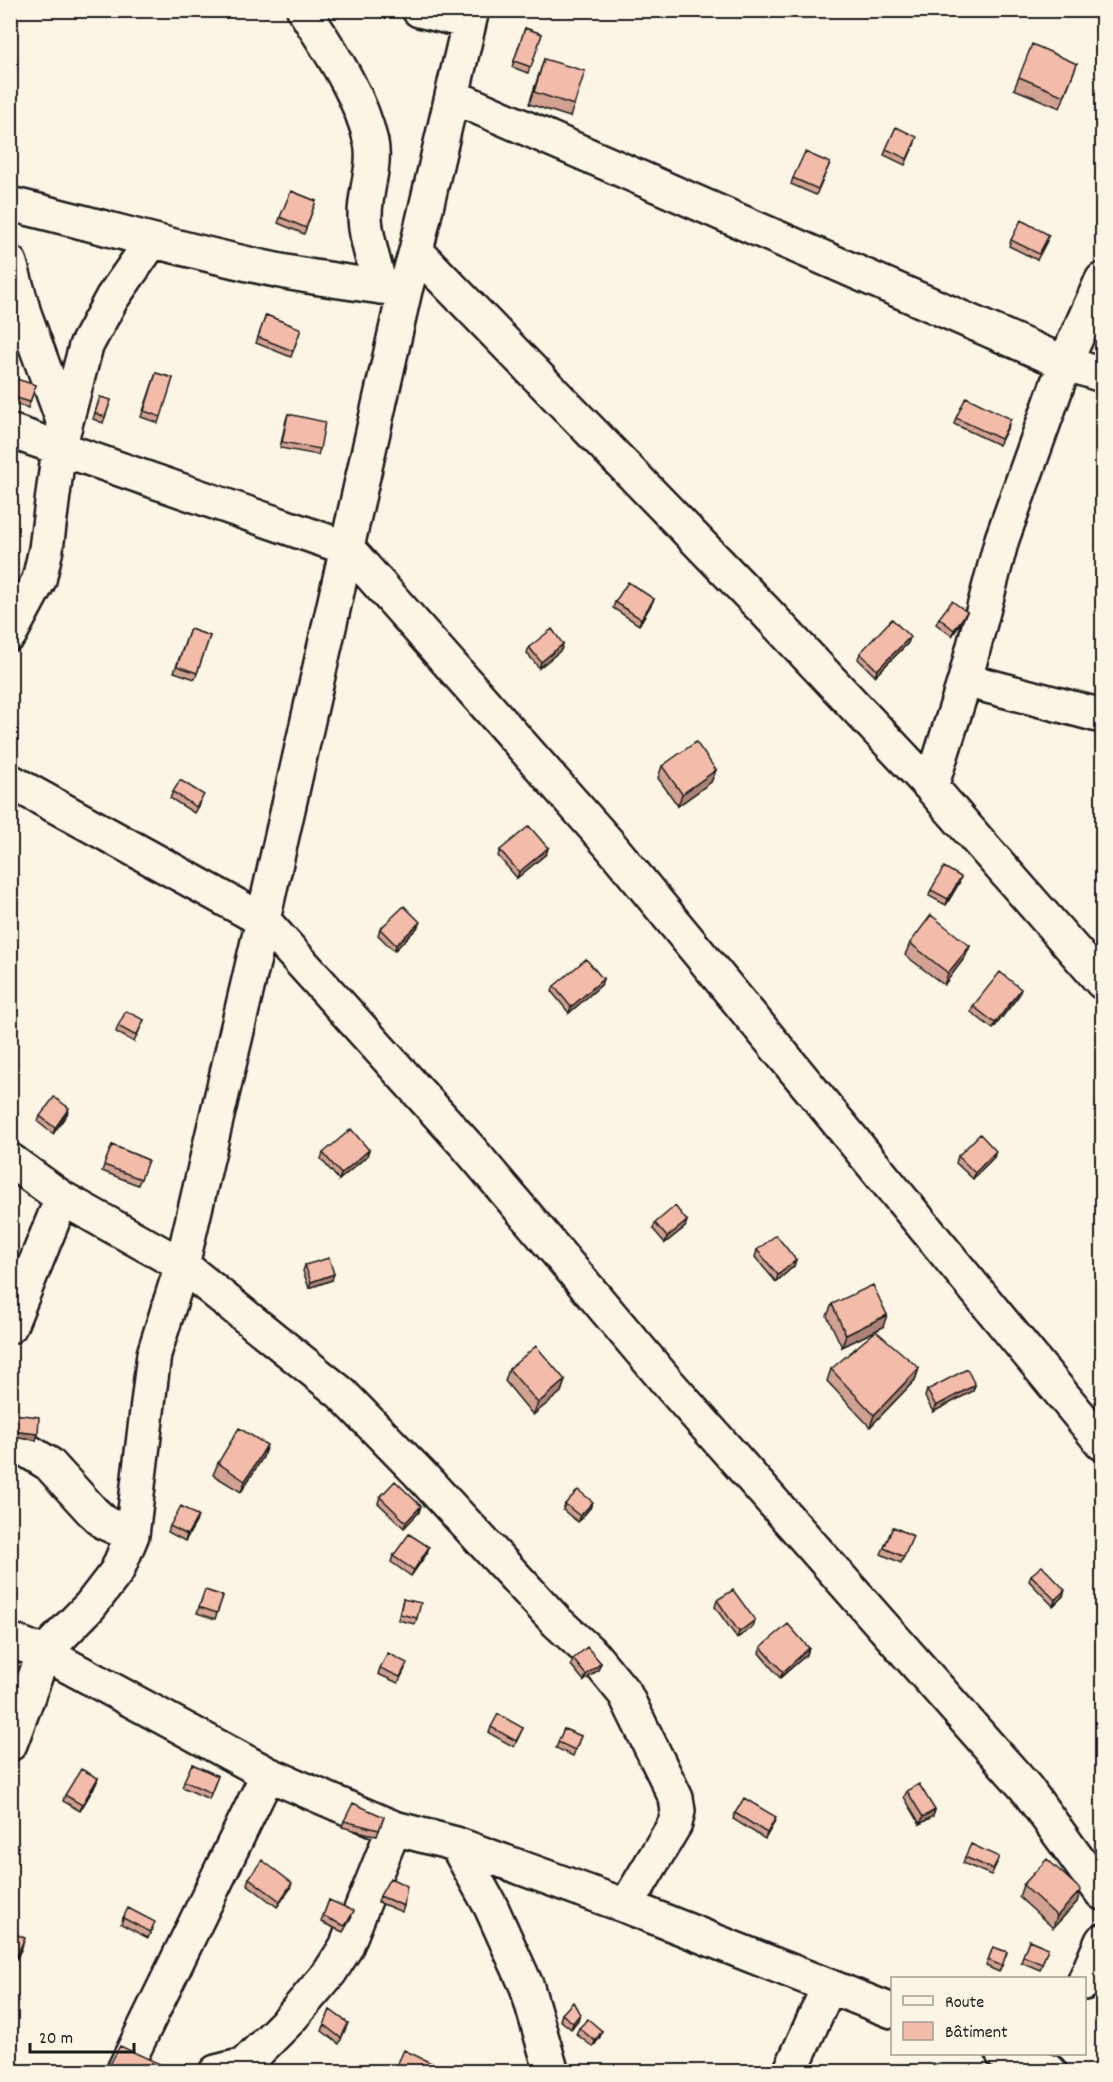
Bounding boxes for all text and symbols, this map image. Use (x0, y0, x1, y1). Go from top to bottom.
legend (891, 1977, 1086, 2055)
text: Route (945, 1991, 984, 2016)
scale bar (30, 2016, 134, 2054)
text: Bâtiment (945, 2021, 1008, 2046)
text: 20 m (39, 2027, 73, 2052)

